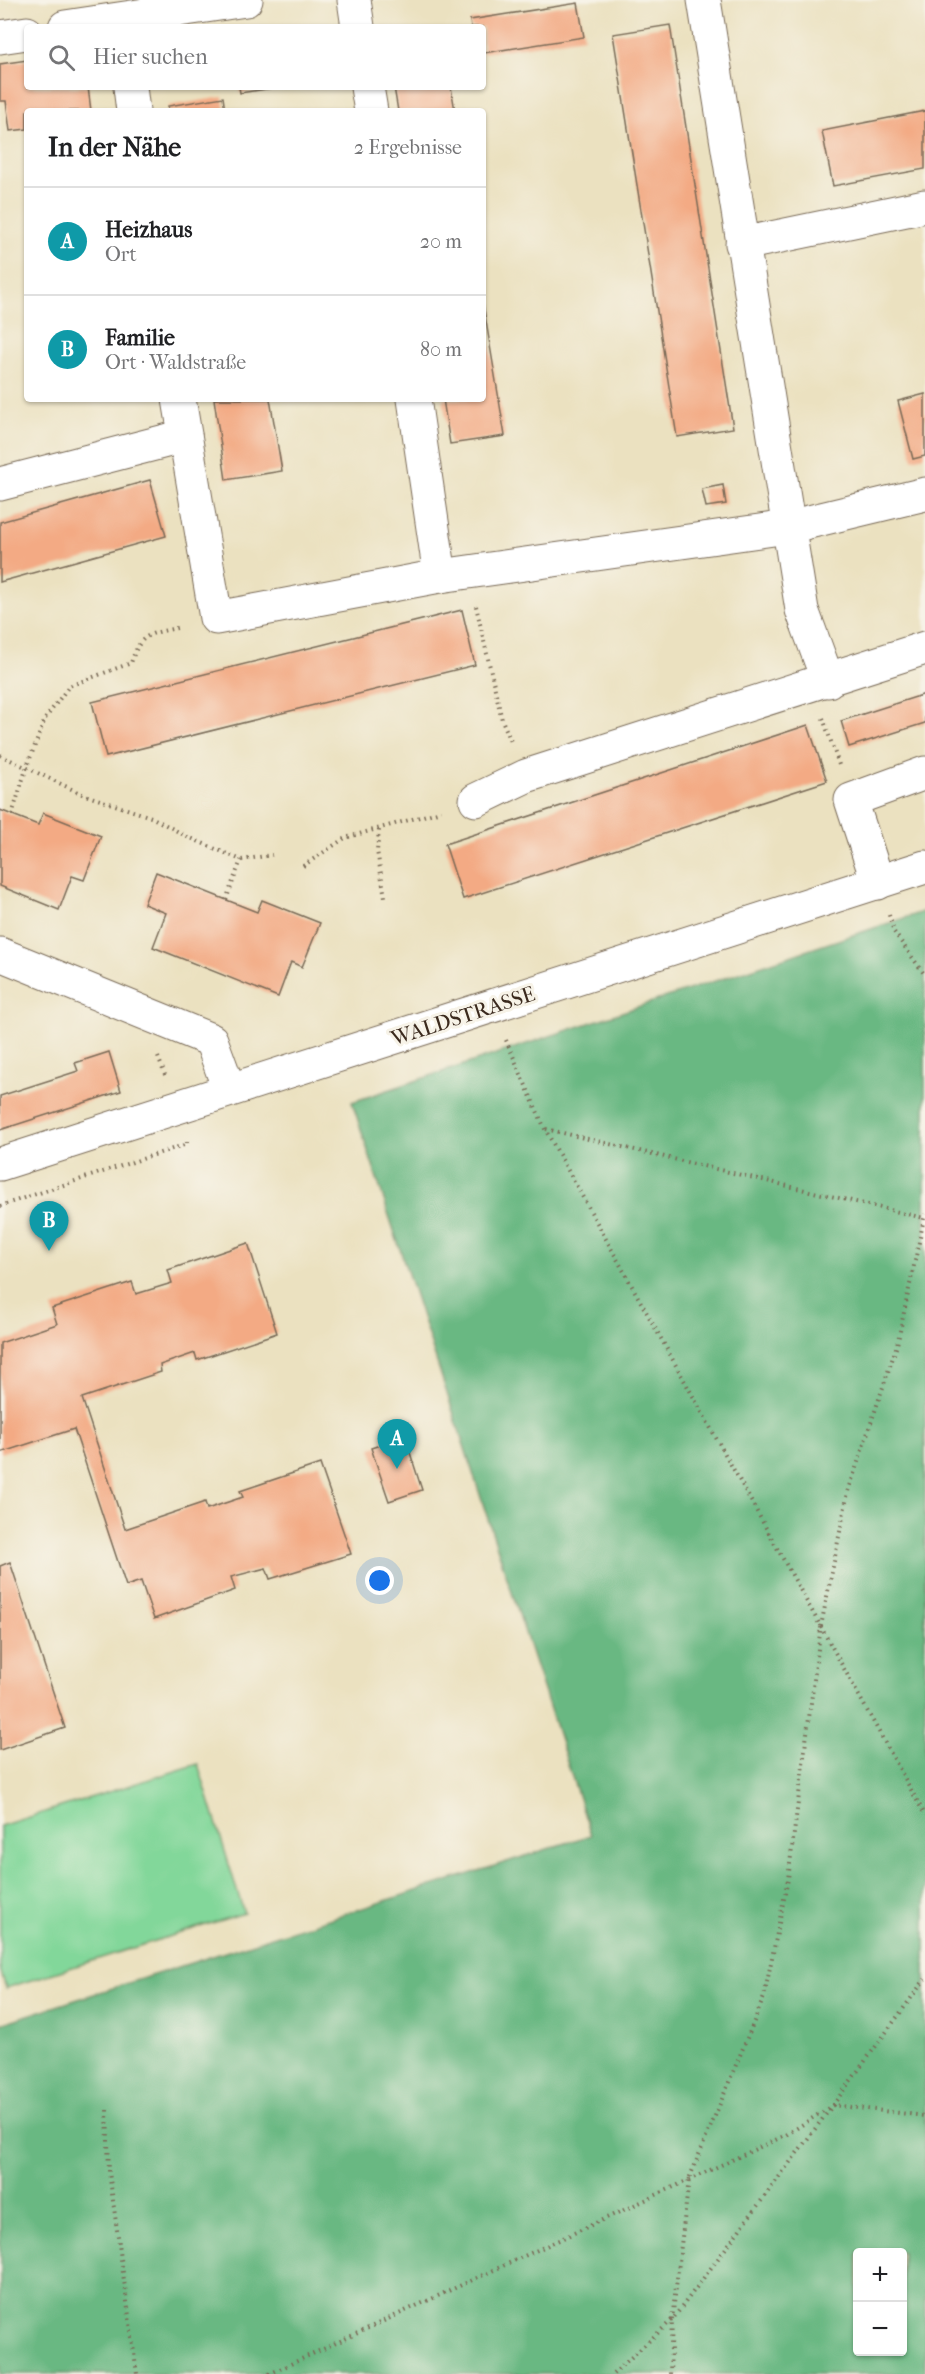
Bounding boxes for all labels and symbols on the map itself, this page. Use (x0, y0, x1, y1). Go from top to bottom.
street label: WALDSTRASSE (387, 981, 538, 1051)
pin: B (29, 1202, 68, 1251)
pin: A (378, 1420, 416, 1469)
your location (365, 1566, 394, 1595)

